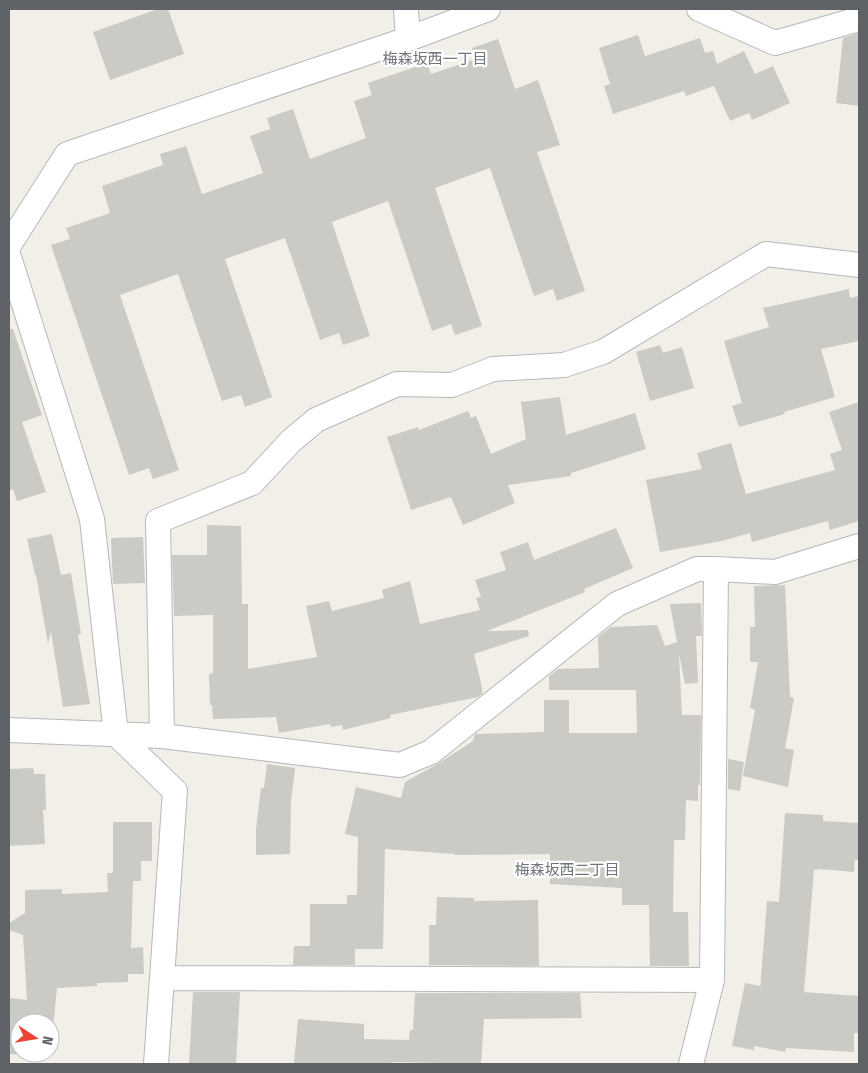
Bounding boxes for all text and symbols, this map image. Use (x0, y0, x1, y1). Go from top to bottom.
district label: 梅森坂西一丁目 (382, 50, 488, 68)
district label: 梅森坂西二丁目 (514, 861, 620, 879)
north arrow (10, 1013, 60, 1063)
text: N (38, 1035, 56, 1046)

